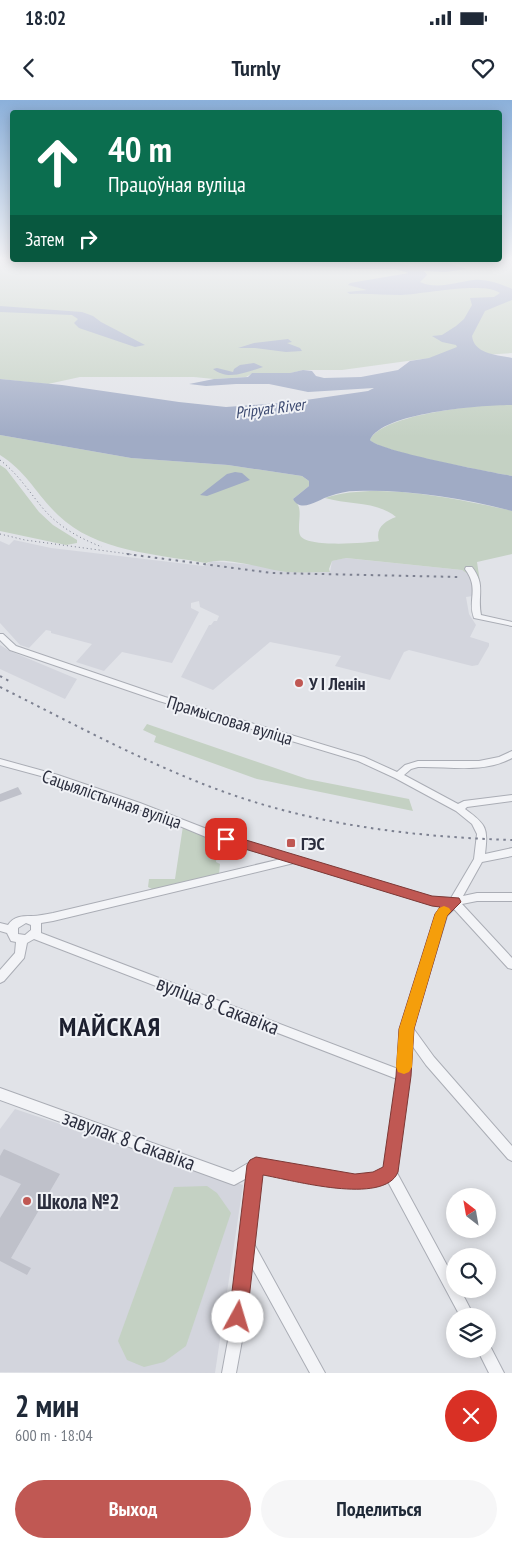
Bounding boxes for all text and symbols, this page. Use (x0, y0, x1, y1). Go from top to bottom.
text: 18:02 (25, 6, 66, 30)
icon: back (15, 54, 43, 82)
text: Turnly (232, 54, 280, 82)
icon: heart (469, 54, 497, 82)
text: 40 m (108, 126, 172, 172)
icon: ahead (25, 130, 90, 195)
text: Працоўная вуліца (108, 170, 246, 198)
icon: right (74, 225, 102, 253)
text: Затем (25, 227, 64, 251)
water label: Pripyat River (234, 393, 309, 422)
place label: У І Ленін (308, 672, 366, 695)
marker: У І Ленін (293, 677, 305, 689)
street label: Прамысловая вуліца (164, 690, 296, 750)
street label: Сацыялістычная вуліца (39, 764, 185, 834)
pin (205, 818, 247, 860)
icon: arrive (212, 825, 240, 853)
place label: ГЭС (301, 832, 325, 855)
marker: ГЭС (285, 837, 297, 849)
street label: вуліца 8 Сакавіка (153, 969, 283, 1041)
district label: МАЙСКАЯ (59, 1010, 161, 1043)
street label: завулак 8 Сакавіка (59, 1103, 199, 1177)
place label: Школа №2 (37, 1188, 120, 1215)
north arrow (446, 1188, 496, 1238)
map controls (446, 1188, 496, 1358)
marker: Школа №2 (21, 1195, 33, 1207)
button: search (446, 1248, 496, 1298)
position arrow (211, 1290, 263, 1342)
button: layers (446, 1308, 496, 1358)
text: 2 мин (15, 1386, 79, 1425)
button: close (445, 1390, 497, 1442)
text: 600 m · 18:04 (15, 1425, 93, 1445)
button: Выход (15, 1480, 251, 1538)
button: Поделиться (261, 1480, 497, 1538)

